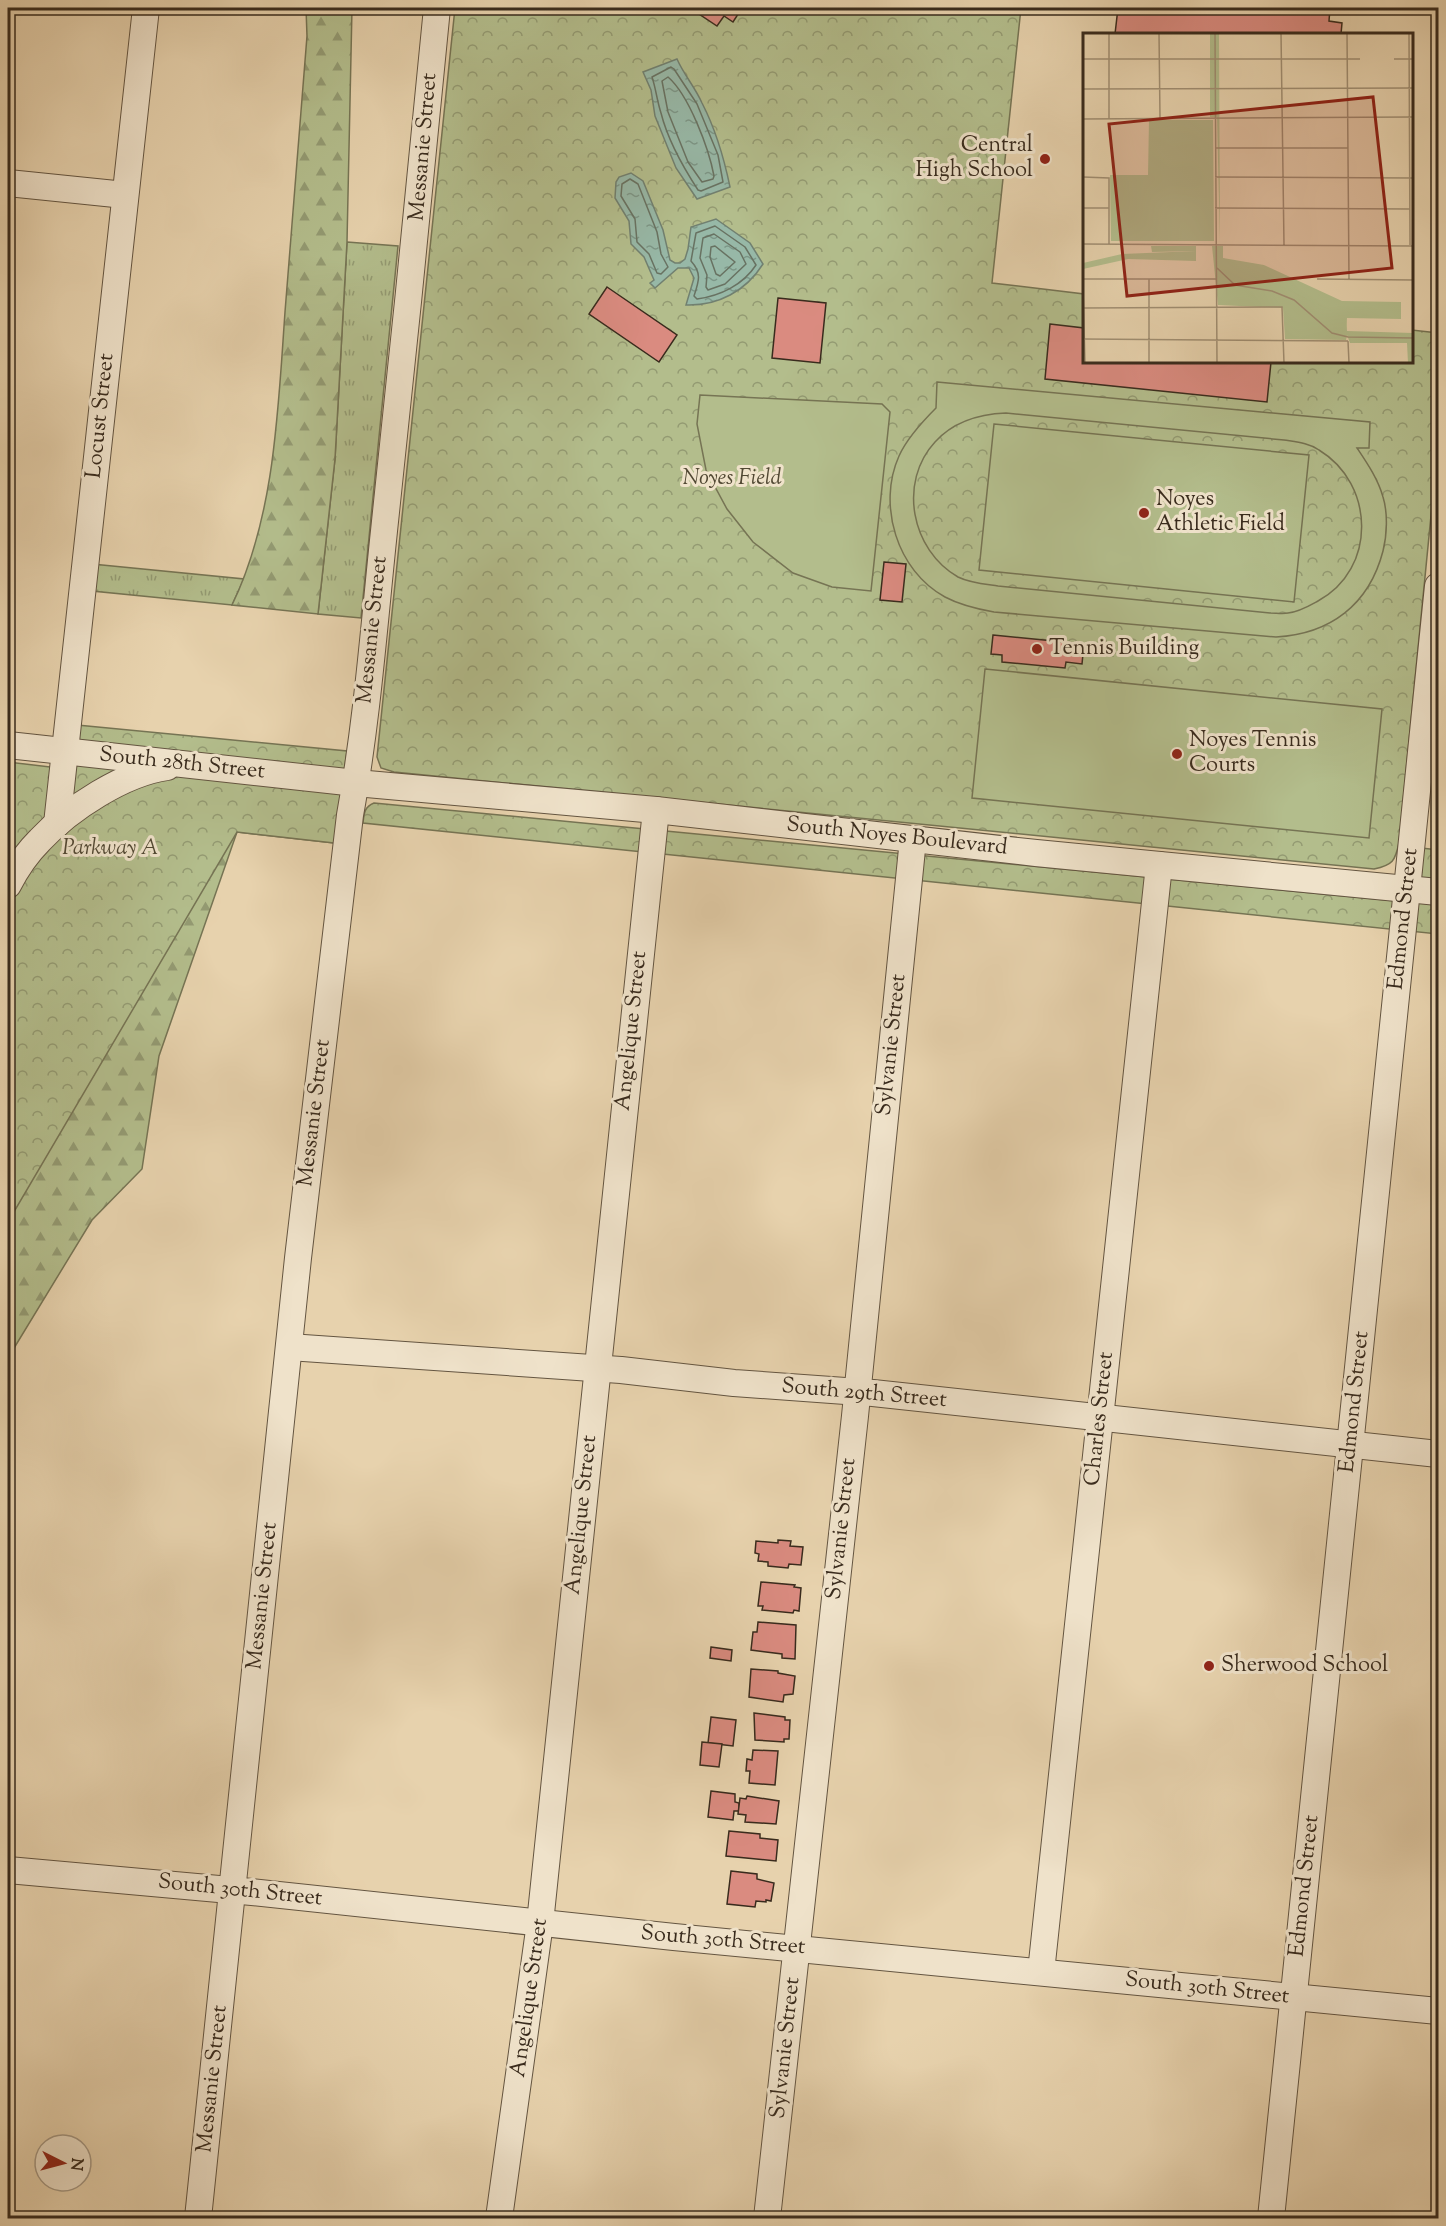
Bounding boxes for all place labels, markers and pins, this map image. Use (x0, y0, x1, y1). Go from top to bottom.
place label: Central High School (915, 130, 1033, 187)
marker: Central High School (1038, 152, 1052, 166)
place label: Noyes Athletic Field (1156, 484, 1285, 541)
marker: Noyes Athletic Field (1137, 506, 1151, 520)
place label: Tennis Building (1049, 633, 1200, 665)
marker: Tennis Building (1030, 642, 1044, 656)
place label: Noyes Tennis Courts (1189, 725, 1316, 782)
marker: Noyes Tennis Courts (1170, 747, 1184, 761)
place label: Sherwood School (1221, 1650, 1388, 1682)
marker: Sherwood School (1202, 1659, 1216, 1673)

